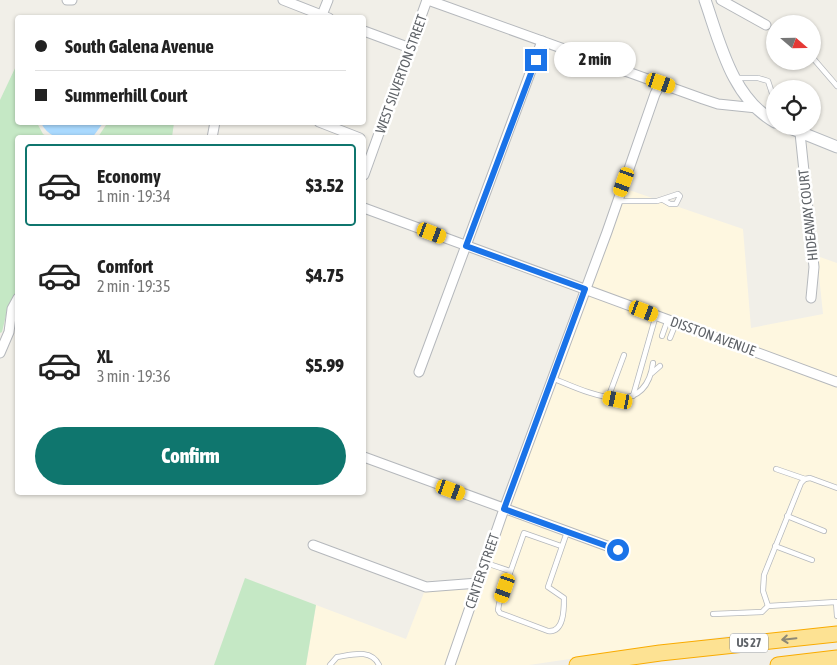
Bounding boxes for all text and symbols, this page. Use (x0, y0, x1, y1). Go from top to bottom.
street label: WEST SILVERTON STREET (372, 12, 430, 136)
north arrow (766, 15, 821, 70)
map controls (766, 15, 821, 135)
text: South Galena Avenue (65, 35, 214, 57)
callout: 2 min (554, 42, 636, 78)
route end (525, 49, 547, 71)
text: 2 min (579, 50, 611, 68)
car (644, 71, 677, 95)
button: locate (766, 80, 821, 135)
text: Summerhill Court (65, 84, 188, 106)
icon: car (37, 163, 82, 208)
text: Economy (97, 165, 161, 187)
car (611, 165, 636, 199)
street label: HIDEAWAY COURT (795, 168, 821, 262)
text: $3.52 (306, 174, 344, 196)
text: 1 min · 19:34 (97, 187, 170, 205)
car (415, 221, 448, 245)
icon: car (37, 253, 82, 298)
text: Comfort (97, 255, 153, 277)
text: $4.75 (306, 264, 344, 286)
text: 2 min · 19:35 (97, 277, 170, 295)
car (627, 299, 660, 323)
street label: DISSTON AVENUE (668, 313, 758, 359)
icon: car (37, 343, 82, 388)
text: XL (97, 345, 113, 367)
text: $5.99 (306, 354, 344, 376)
text: 3 min · 19:36 (97, 367, 170, 385)
car (601, 390, 634, 410)
button: Confirm (35, 427, 346, 485)
car (434, 478, 467, 502)
street label: CENTER STREET (462, 531, 502, 611)
route start (607, 539, 629, 561)
car (493, 571, 516, 605)
road number: US 27 (730, 634, 768, 652)
one-way arrow (781, 634, 797, 644)

